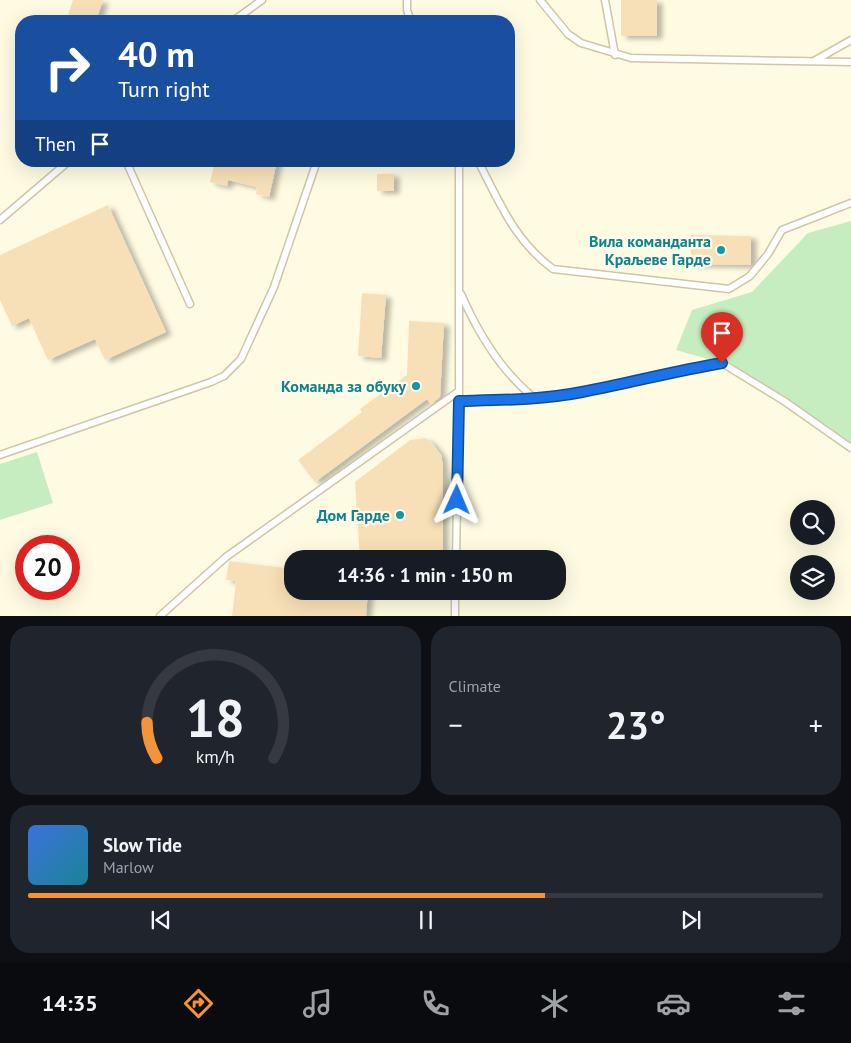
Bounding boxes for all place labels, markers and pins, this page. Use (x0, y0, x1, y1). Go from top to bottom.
place label: Вила команданта Краљеве Гарде (589, 231, 711, 269)
marker: Вила команданта Краљеве Гарде (715, 244, 727, 256)
pin (701, 312, 743, 363)
place label: Команда за обуку (281, 376, 406, 396)
marker: Команда за обуку (410, 380, 422, 392)
place label: Дом Гарде (317, 505, 390, 525)
marker: Дом Гарде (394, 509, 406, 521)

